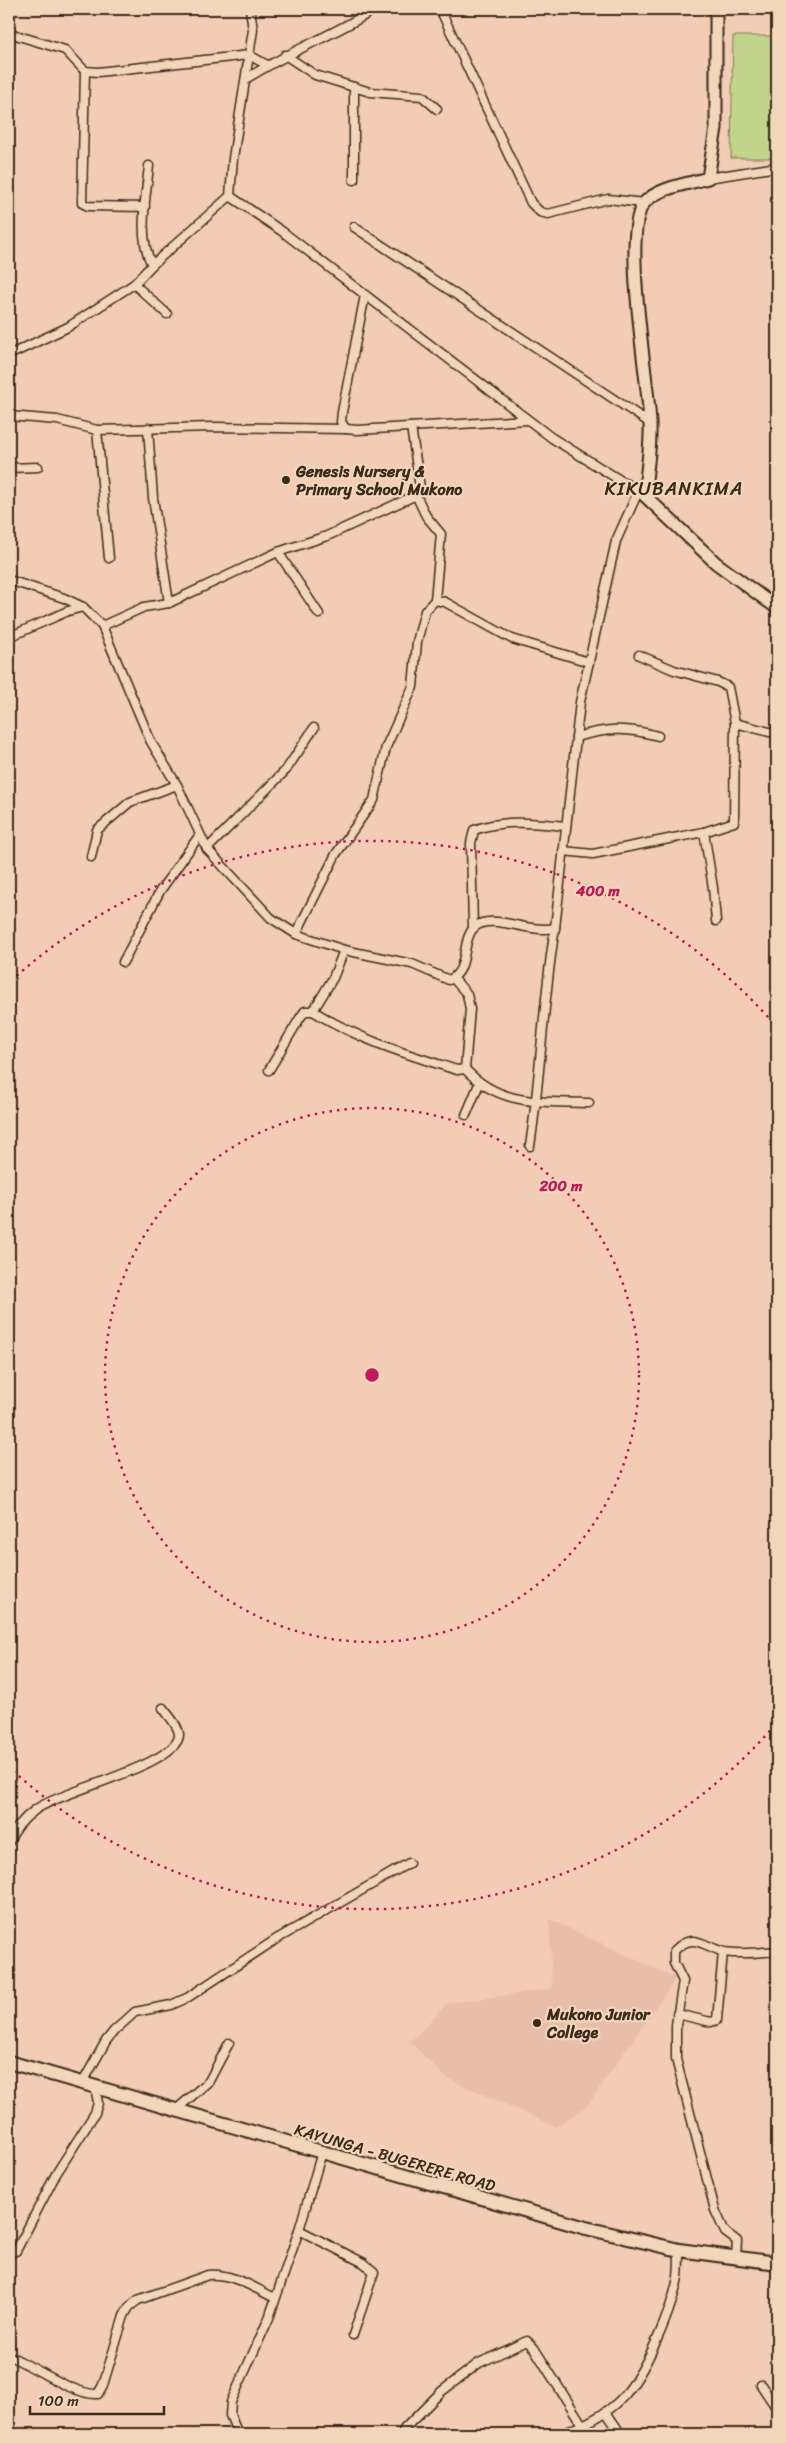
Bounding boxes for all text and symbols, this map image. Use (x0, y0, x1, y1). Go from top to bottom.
place label: Genesis Nursery & Primary School Mukono (295, 457, 463, 504)
district label: KIKUBANKIMA (605, 472, 743, 505)
marker: Genesis Nursery & Primary School Mukono (280, 474, 292, 486)
text: 400 m (575, 878, 620, 904)
text: 200 m (538, 1173, 583, 1199)
centre of rings (363, 1366, 381, 1384)
place label: Mukono Junior College (546, 2000, 651, 2047)
marker: Mukono Junior College (531, 2017, 543, 2029)
street label: KAYUNGA - BUGERERE ROAD (291, 2115, 499, 2200)
scale bar (30, 2383, 164, 2415)
text: 100 m (38, 2388, 79, 2414)

